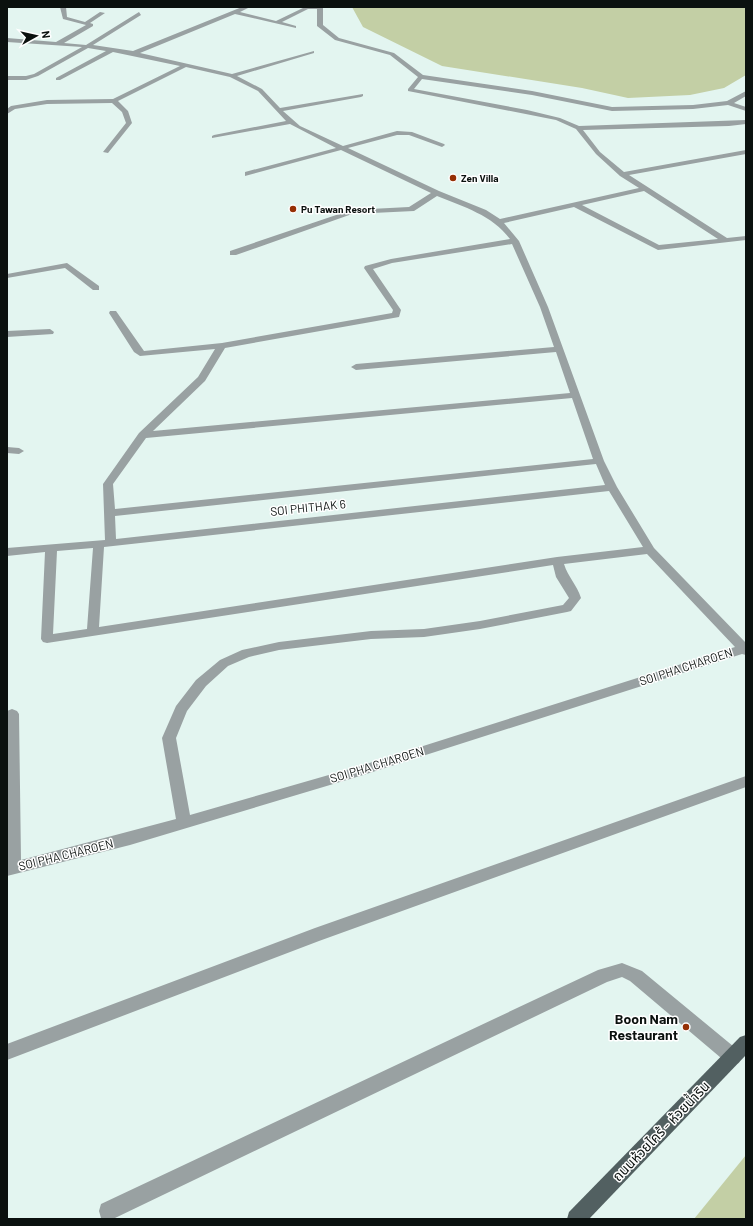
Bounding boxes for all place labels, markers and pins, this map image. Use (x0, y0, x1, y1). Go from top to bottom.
place label: Zen Villa (461, 172, 498, 184)
marker: Zen Villa (448, 173, 458, 183)
place label: Pu Tawan Resort (301, 203, 375, 215)
marker: Pu Tawan Resort (288, 204, 298, 214)
place label: Boon Nam Restaurant (609, 1010, 678, 1043)
marker: Boon Nam Restaurant (681, 1022, 691, 1032)

